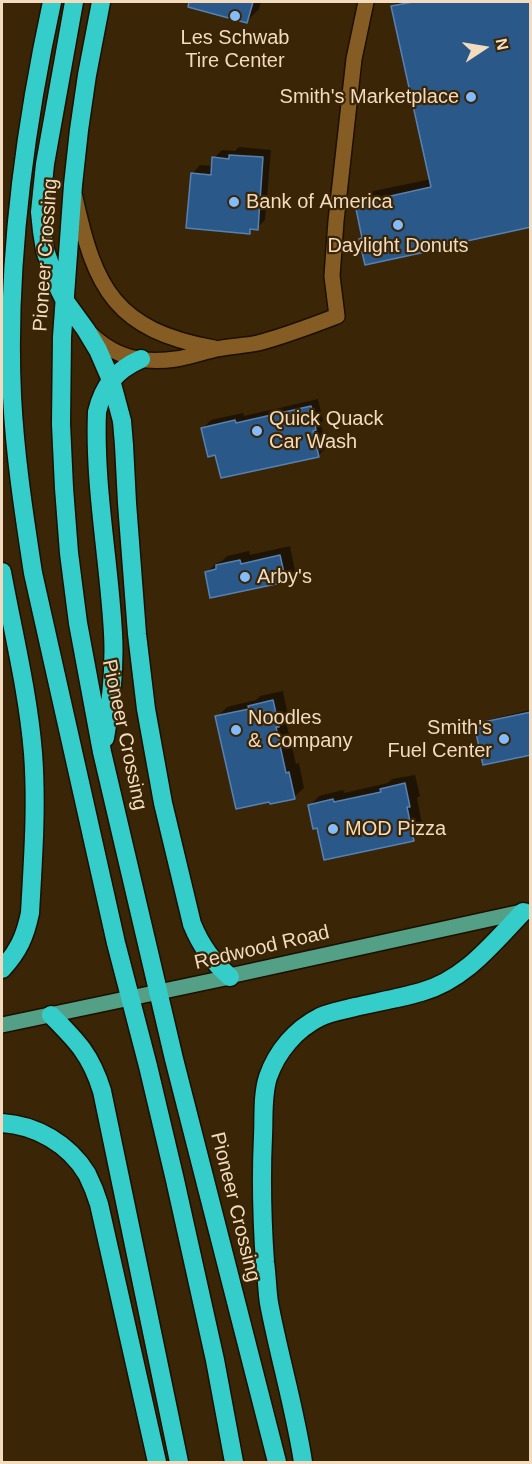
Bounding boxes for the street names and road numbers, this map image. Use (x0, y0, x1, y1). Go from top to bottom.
street label: Pioneer Crossing (29, 178, 63, 332)
street label: Pioneer Crossing (96, 657, 152, 813)
street label: Redwood Road (192, 921, 332, 975)
street label: Pioneer Crossing (205, 1130, 265, 1284)

